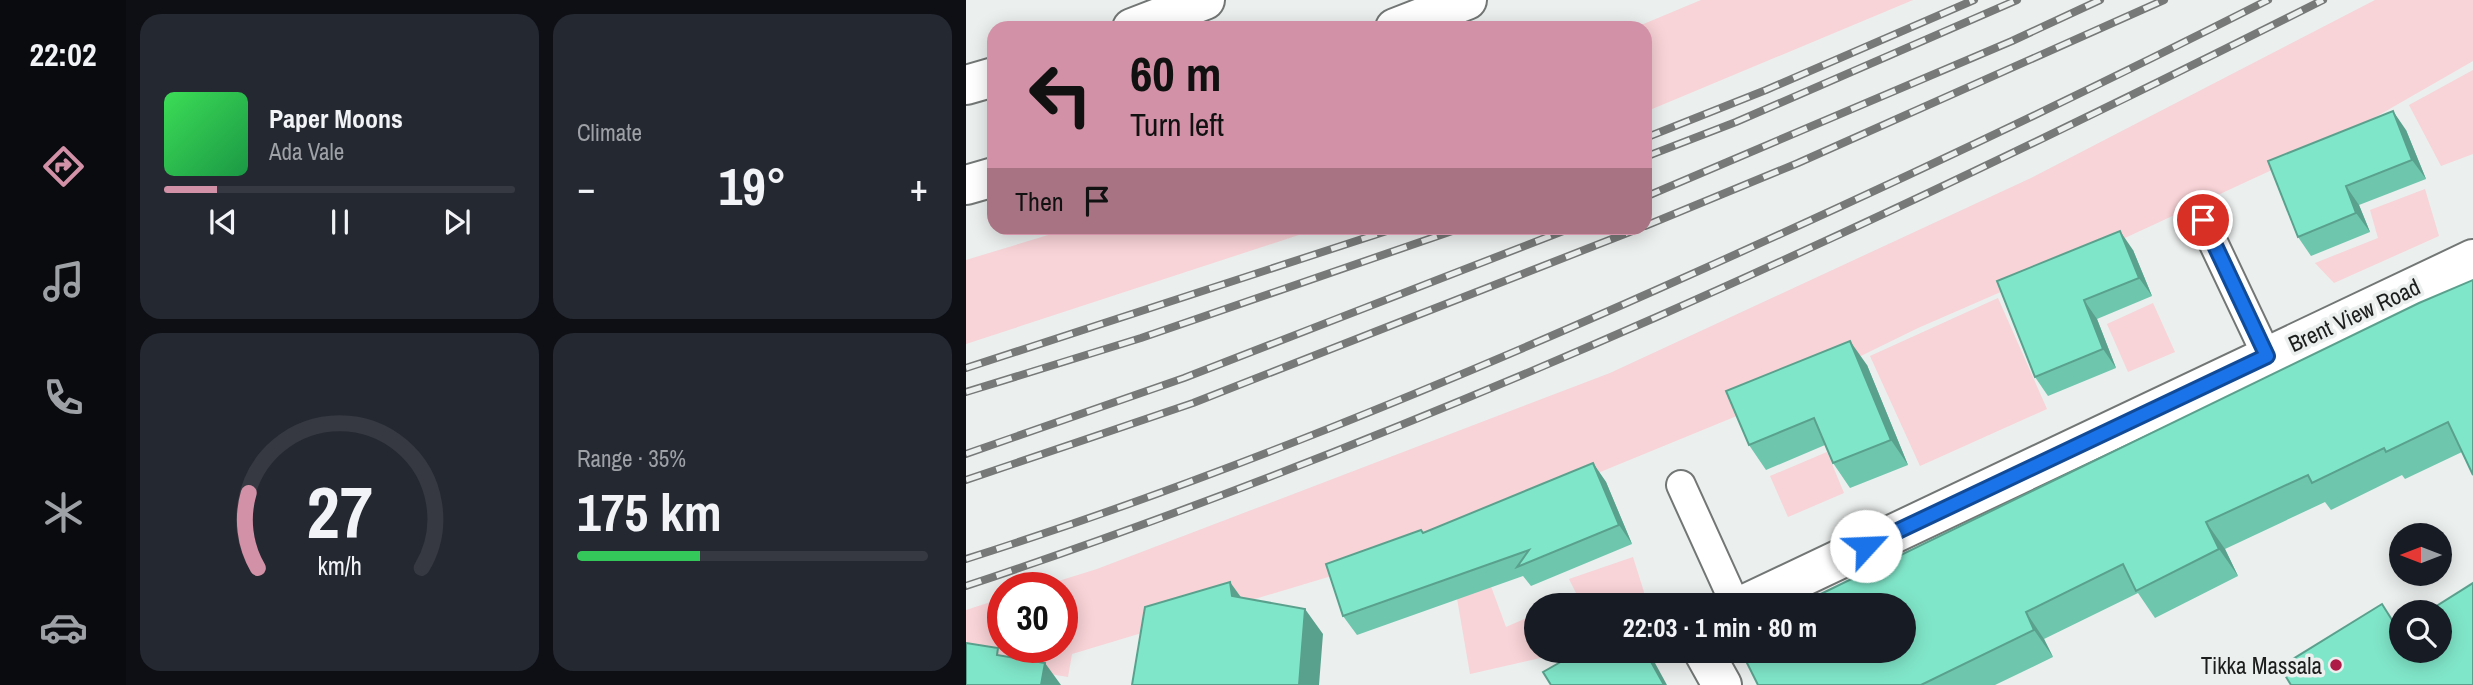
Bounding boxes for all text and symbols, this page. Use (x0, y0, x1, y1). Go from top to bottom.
text: 22:02 (29, 33, 97, 76)
text: 60 m (1130, 40, 1222, 106)
icon: left (1015, 49, 1106, 140)
text: Paper Moons (269, 101, 403, 136)
text: Turn left (1130, 103, 1224, 146)
text: Climate (577, 117, 642, 148)
text: Ada Vale (269, 136, 344, 167)
icon: directions (39, 142, 88, 191)
text: 19° (718, 151, 787, 221)
text: − (577, 162, 595, 213)
text: + (910, 162, 928, 213)
icon: arrive (1078, 182, 1116, 220)
text: Then (1015, 184, 1064, 219)
pin (2173, 190, 2233, 250)
icon: arrive (2184, 201, 2222, 239)
icon: previous (204, 203, 242, 241)
icon: pause (321, 203, 359, 241)
icon: next (438, 203, 476, 241)
icon: music (39, 257, 88, 306)
street label: Brent View Road (2283, 271, 2425, 359)
icon: phone (39, 373, 88, 422)
text: Range · 35% (577, 443, 686, 474)
text: 27 (306, 463, 373, 561)
text: 175 km (577, 477, 722, 547)
icon: climate (39, 488, 88, 537)
position arrow (1829, 509, 1903, 583)
north arrow (2389, 523, 2452, 586)
map controls (2389, 523, 2452, 663)
text: km/h (317, 549, 362, 583)
speed limit sign: 30 (987, 572, 1078, 663)
button: search (2389, 600, 2452, 663)
icon: car (39, 603, 88, 652)
text: 22:03 · 1 min · 80 m (1623, 610, 1817, 645)
place label: Tikka Massala (2201, 650, 2323, 681)
marker: Tikka Massala (2328, 657, 2344, 673)

